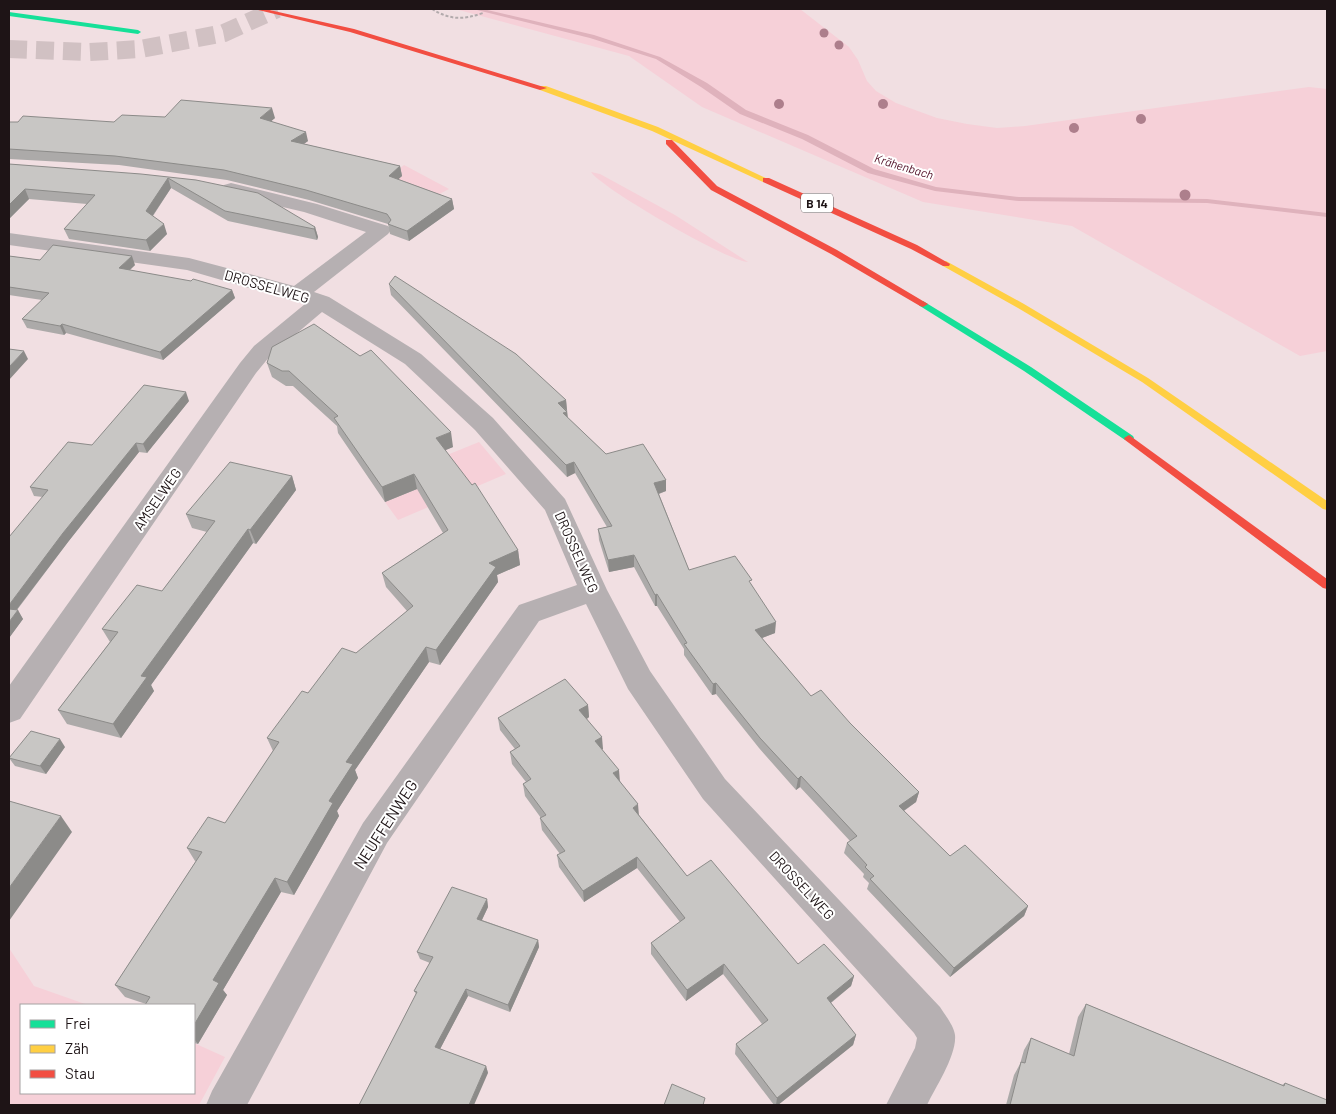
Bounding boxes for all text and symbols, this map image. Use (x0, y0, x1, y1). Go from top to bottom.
water label: Krähenbach (873, 150, 935, 182)
road number: B 14 (801, 194, 833, 212)
street label: DROSSELWEG (223, 266, 311, 306)
street label: AMSELWEG (129, 465, 185, 533)
street label: DROSSELWEG (551, 509, 603, 595)
street label: NEUFFENWEG (349, 776, 421, 872)
street label: DROSSELWEG (766, 847, 838, 923)
legend (20, 1004, 195, 1094)
text: Frei (65, 1014, 91, 1032)
text: Zäh (65, 1039, 89, 1057)
text: Stau (65, 1064, 95, 1082)

